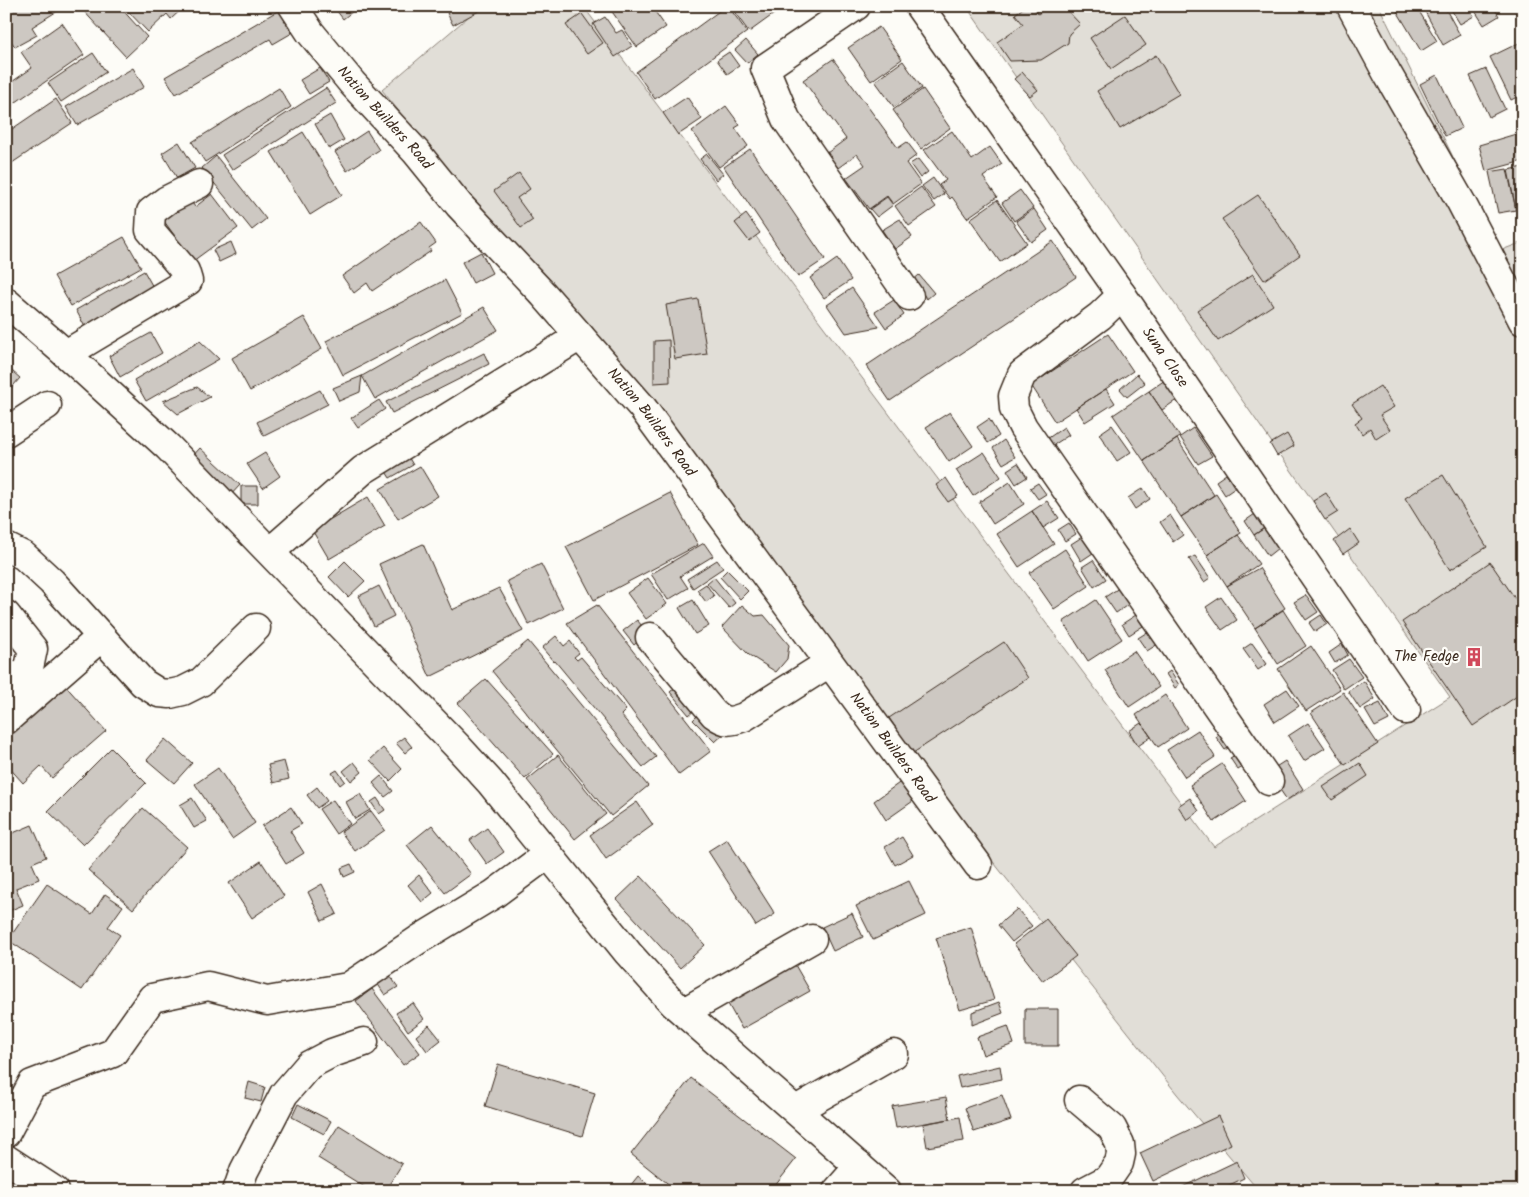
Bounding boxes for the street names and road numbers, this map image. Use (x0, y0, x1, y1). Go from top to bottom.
street label: Nation Builders Road (331, 61, 438, 176)
street label: Suna Close (1135, 322, 1194, 393)
street label: Nation Builders Road (601, 362, 702, 483)
street label: Nation Builders Road (843, 687, 942, 809)

